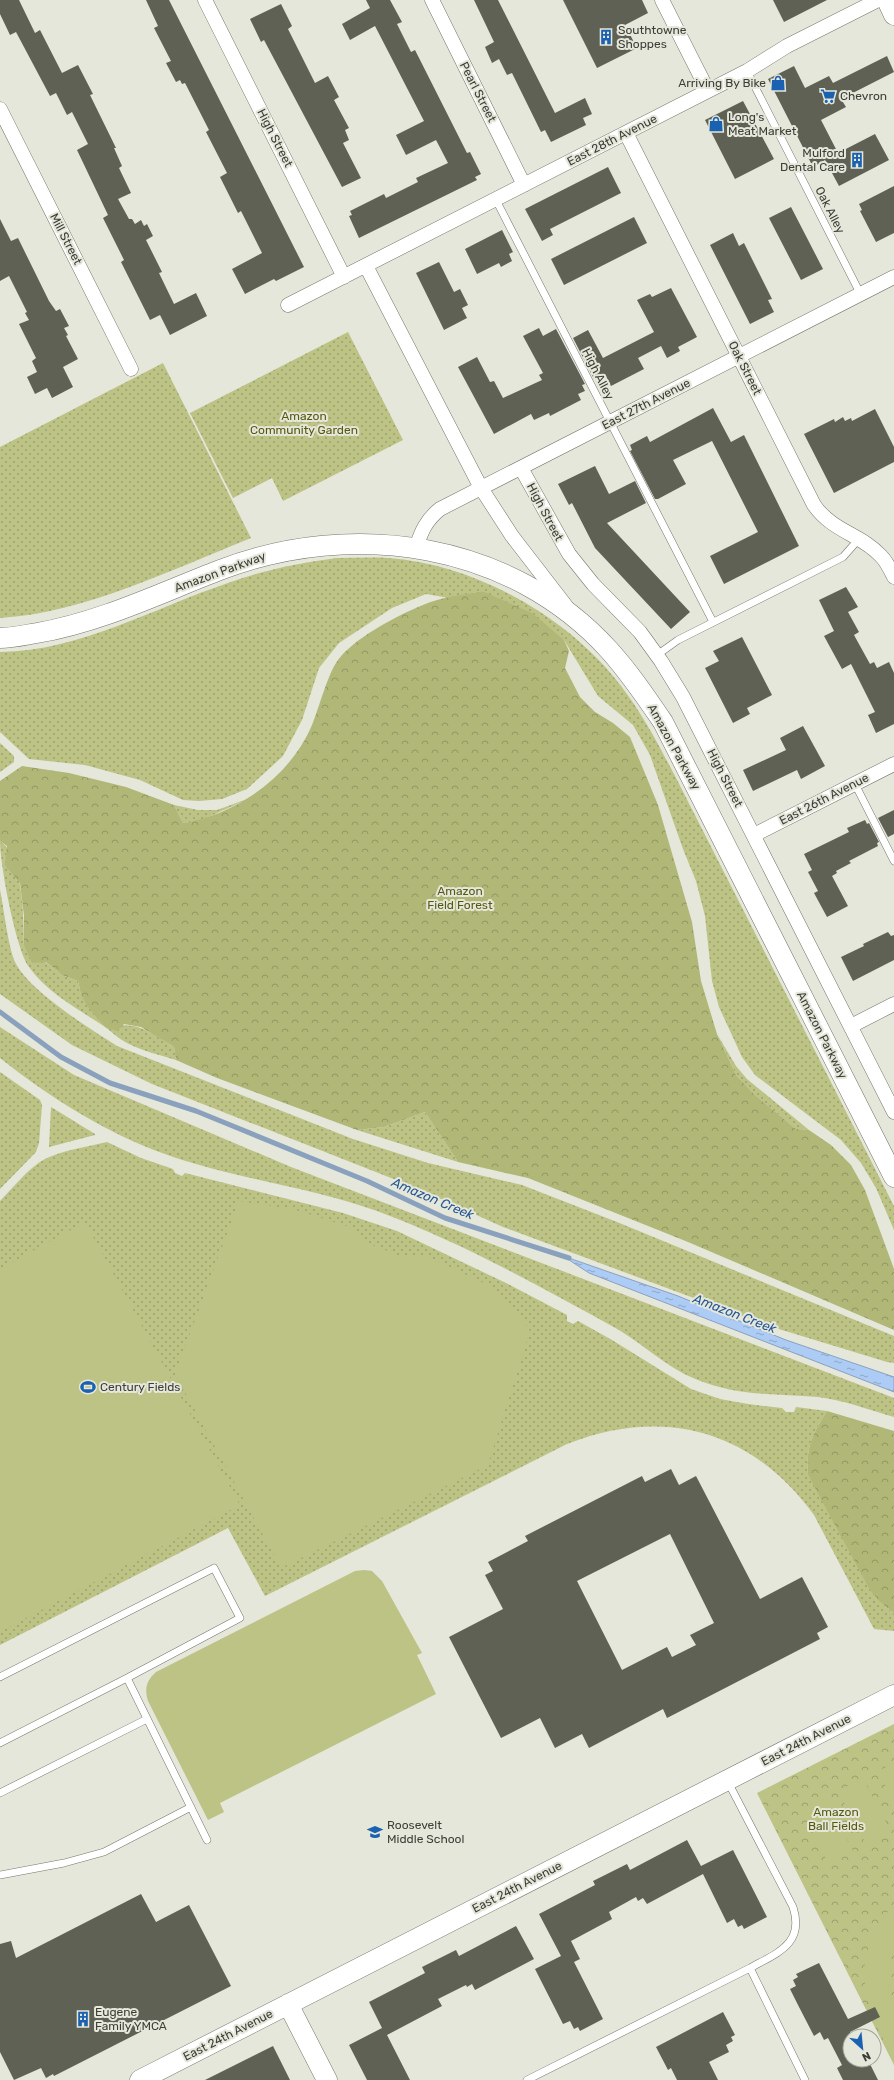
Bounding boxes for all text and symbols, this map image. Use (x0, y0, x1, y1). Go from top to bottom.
place label: Southtowne Shoppes (618, 23, 687, 51)
building icon: Southtowne Shoppes (597, 28, 615, 46)
street label: Pearl Street (457, 59, 499, 125)
shop icon: Arriving By Bike (769, 74, 787, 92)
place label: Arriving By Bike (678, 76, 766, 90)
supermarket icon: Chevron (819, 87, 837, 105)
place label: Chevron (840, 89, 887, 103)
street label: High Street (254, 106, 296, 170)
place label: Long's Meat Market (728, 110, 797, 138)
street label: East 28th Avenue (565, 111, 660, 169)
shop icon: Long's Meat Market (707, 115, 725, 133)
place label: Mulford Dental Care (780, 146, 845, 174)
building icon: Mulford Dental Care (848, 151, 866, 169)
street label: Oak Alley (812, 184, 848, 236)
street label: Mill Street (47, 211, 85, 267)
street label: Oak Street (725, 339, 765, 397)
street label: High Alley (579, 346, 617, 402)
street label: East 27th Avenue (599, 376, 693, 432)
park label: Amazon Community Garden (250, 409, 358, 437)
street label: High Street (524, 481, 566, 544)
street label: Amazon Parkway (173, 549, 268, 595)
street label: Amazon Parkway (645, 702, 704, 793)
street label: High Street (704, 746, 746, 810)
street label: East 26th Avenue (777, 770, 871, 828)
park label: Amazon Field Forest (427, 884, 493, 912)
street label: Amazon Parkway (794, 989, 850, 1081)
water label: Amazon Creek (389, 1174, 476, 1223)
water label: Amazon Creek (690, 1290, 779, 1336)
sports icon: Century Fields (79, 1378, 97, 1396)
place label: Century Fields (100, 1380, 180, 1394)
street label: East 24th Avenue (759, 1711, 853, 1769)
park label: Amazon Ball Fields (808, 1805, 864, 1833)
place label: Roosevelt Middle School (387, 1818, 464, 1846)
school or university icon: Roosevelt Middle School (366, 1823, 384, 1841)
street label: East 24th Avenue (470, 1858, 564, 1916)
place label: Eugene Family YMCA (95, 2005, 167, 2033)
street label: East 24th Avenue (181, 2006, 275, 2064)
building icon: Eugene Family YMCA (74, 2010, 92, 2028)
north arrow (842, 2028, 882, 2068)
text: N (860, 2049, 873, 2064)

